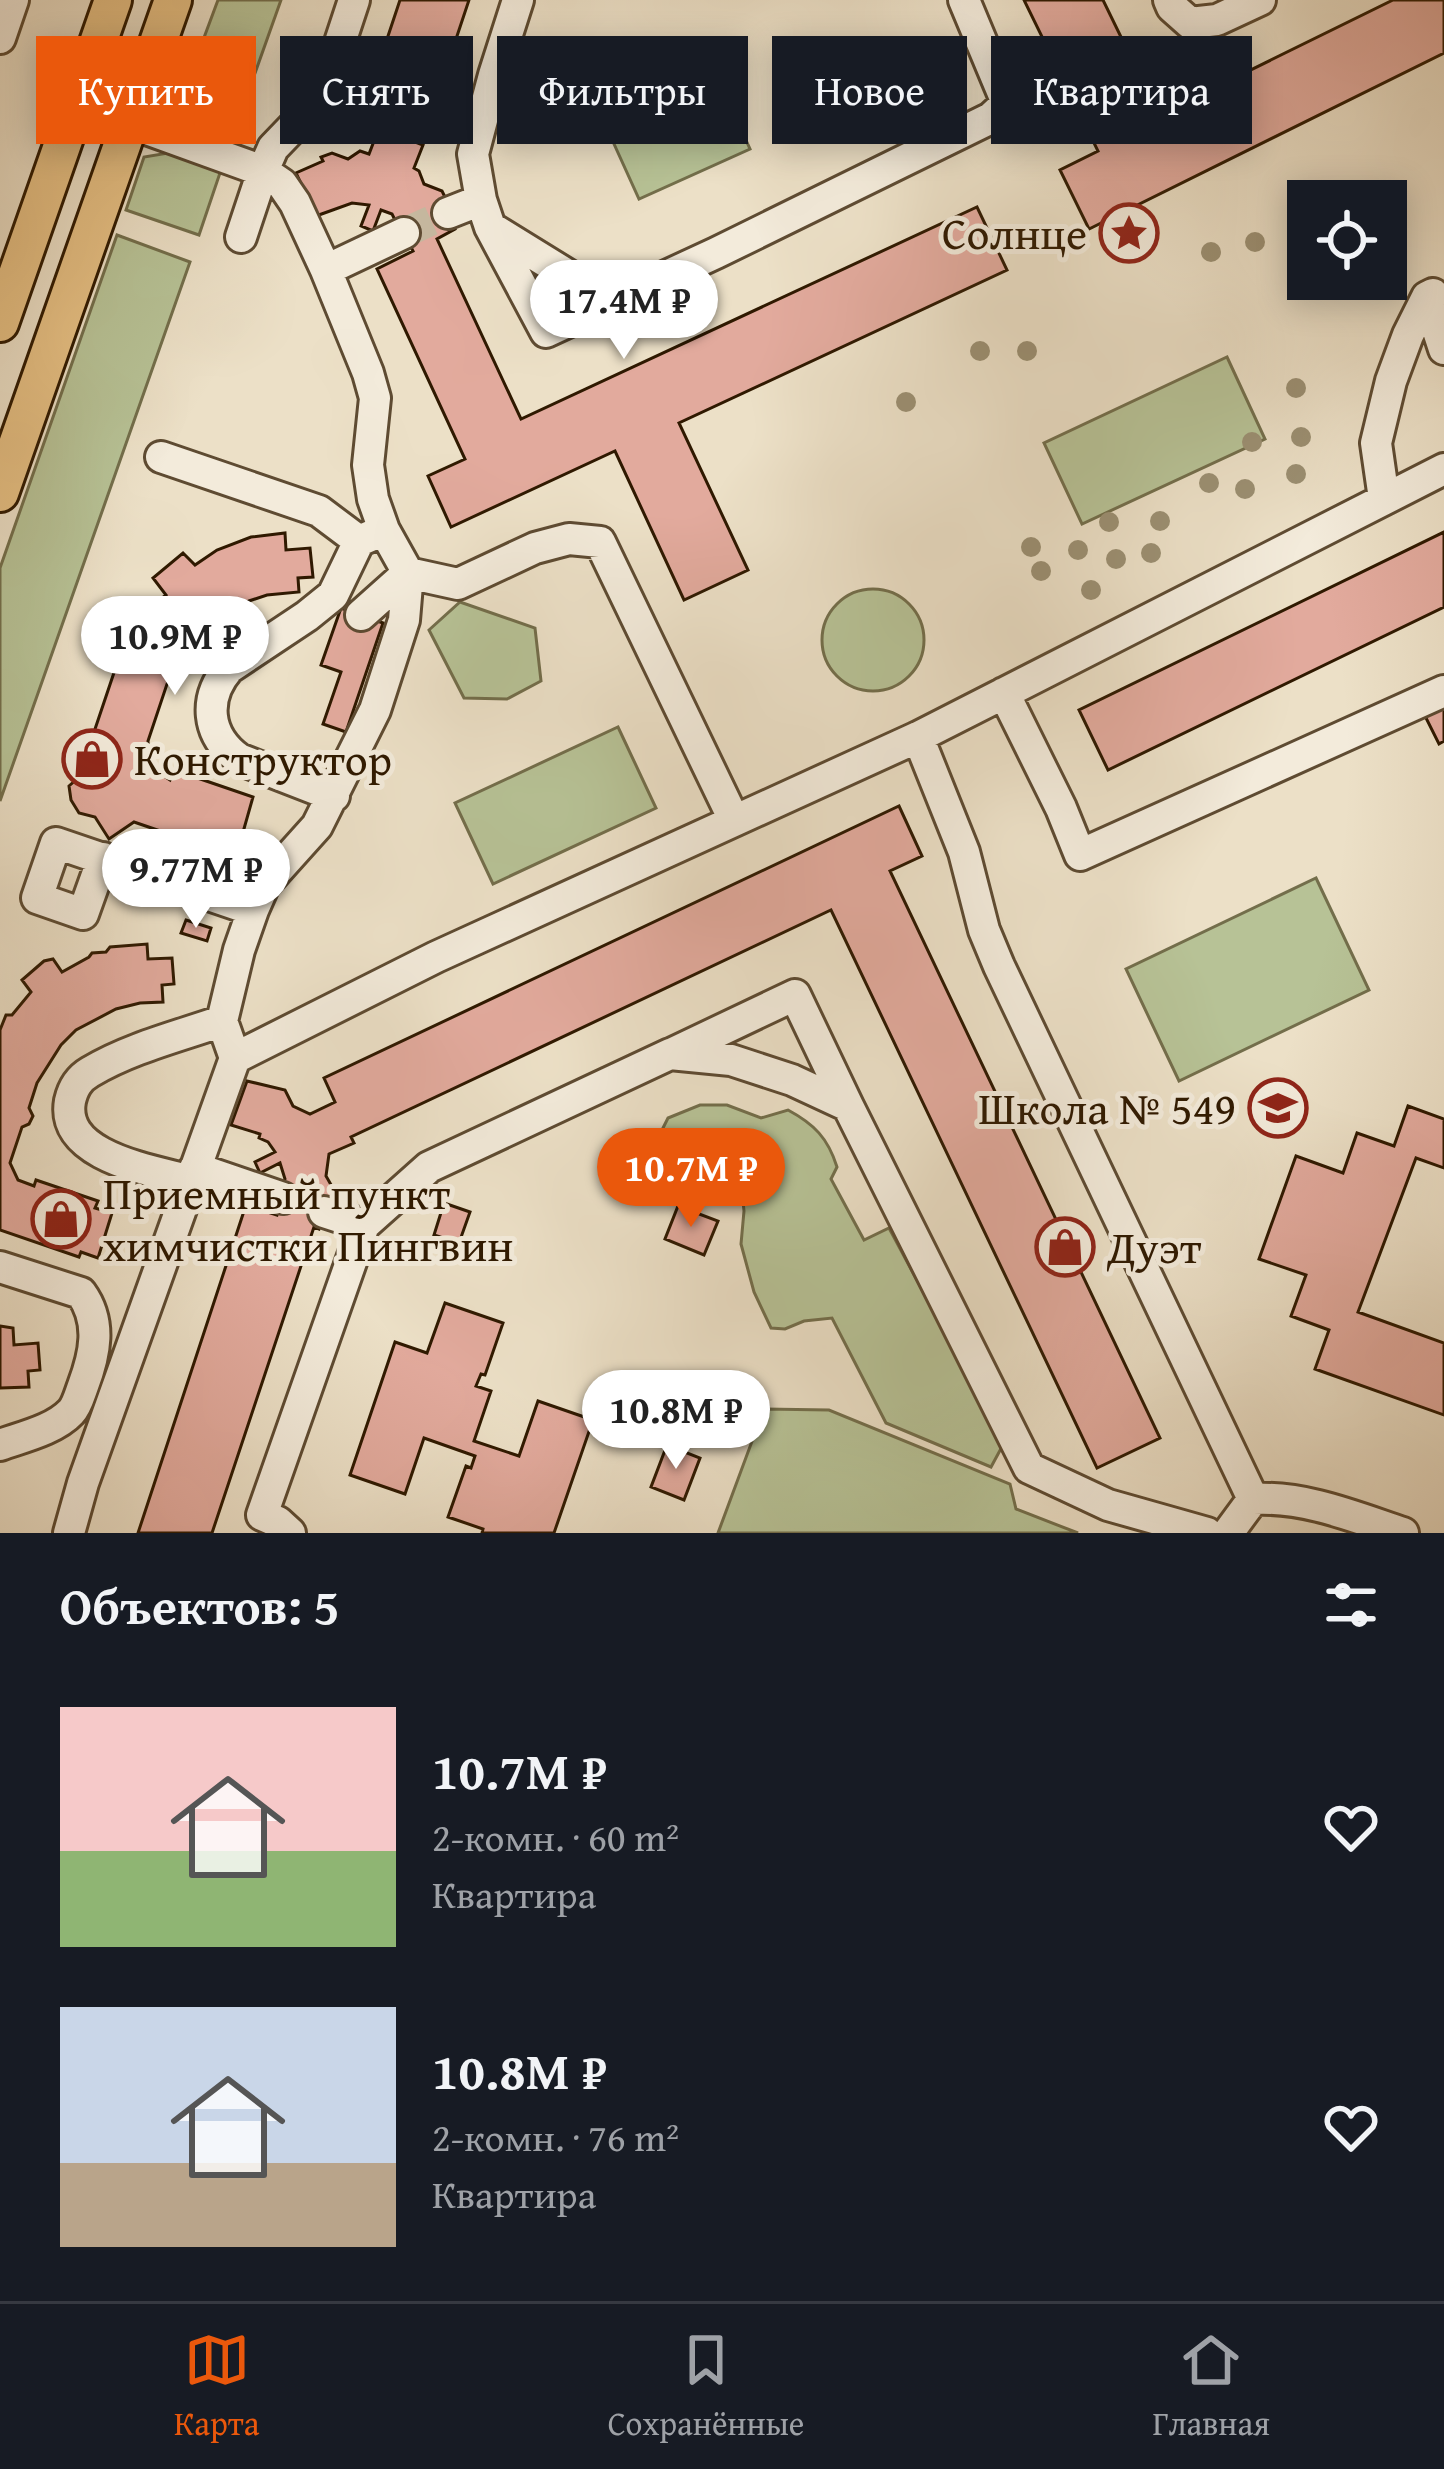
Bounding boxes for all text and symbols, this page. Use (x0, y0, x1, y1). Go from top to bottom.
chip: Купить (36, 36, 256, 144)
chip: Снять (280, 36, 473, 144)
chip: Фильтры (497, 36, 748, 144)
chip: Новое (772, 36, 967, 144)
chip: Квартира (991, 36, 1252, 144)
map controls (1287, 180, 1407, 300)
button: locate (1287, 180, 1407, 300)
place label: Солнце (942, 200, 1087, 265)
place icon: Солнце (1098, 202, 1160, 264)
pin: 17.4M ₽ (513, 260, 735, 362)
text: 17.4M ₽ (557, 270, 691, 327)
pin: 10.9M ₽ (64, 596, 286, 698)
text: 10.9M ₽ (108, 606, 242, 663)
place label: Конструктор (134, 726, 392, 791)
shop icon: Конструктор (61, 728, 123, 790)
pin: 9.77M ₽ (85, 829, 307, 931)
text: 9.77M ₽ (129, 839, 263, 896)
place label: Школа № 549 (978, 1075, 1236, 1140)
school or university icon: Школа № 549 (1247, 1077, 1309, 1139)
pin: 10.7M ₽ (580, 1128, 802, 1230)
text: 10.7M ₽ (624, 1138, 758, 1195)
place label: Приемный пункт химчистки Пингвин (103, 1160, 513, 1277)
shop icon: Приемный пункт химчистки Пингвин (30, 1188, 92, 1250)
place label: Дуэт (1106, 1214, 1202, 1279)
shop icon: Дуэт (1034, 1216, 1096, 1278)
pin: 10.8M ₽ (565, 1370, 787, 1472)
text: 10.8M ₽ (609, 1380, 743, 1437)
text: Объектов: 5 (60, 1568, 340, 1643)
icon: filters (1318, 1572, 1384, 1638)
text: 10.7M ₽ (432, 1733, 607, 1808)
icon: home (156, 1755, 300, 1899)
icon: heart (1318, 1794, 1384, 1860)
text: 2-комн. · 60 m² (432, 1808, 679, 1865)
text: Квартира (432, 1865, 596, 1922)
text: 10.8M ₽ (432, 2033, 607, 2108)
icon: home (156, 2055, 300, 2199)
icon: heart (1318, 2094, 1384, 2160)
text: 2-комн. · 76 m² (432, 2108, 679, 2165)
text: Квартира (432, 2165, 596, 2222)
tab: Карта (174, 2327, 260, 2447)
tab: Сохранённые (608, 2327, 804, 2447)
tab: Главная (1152, 2327, 1270, 2447)

